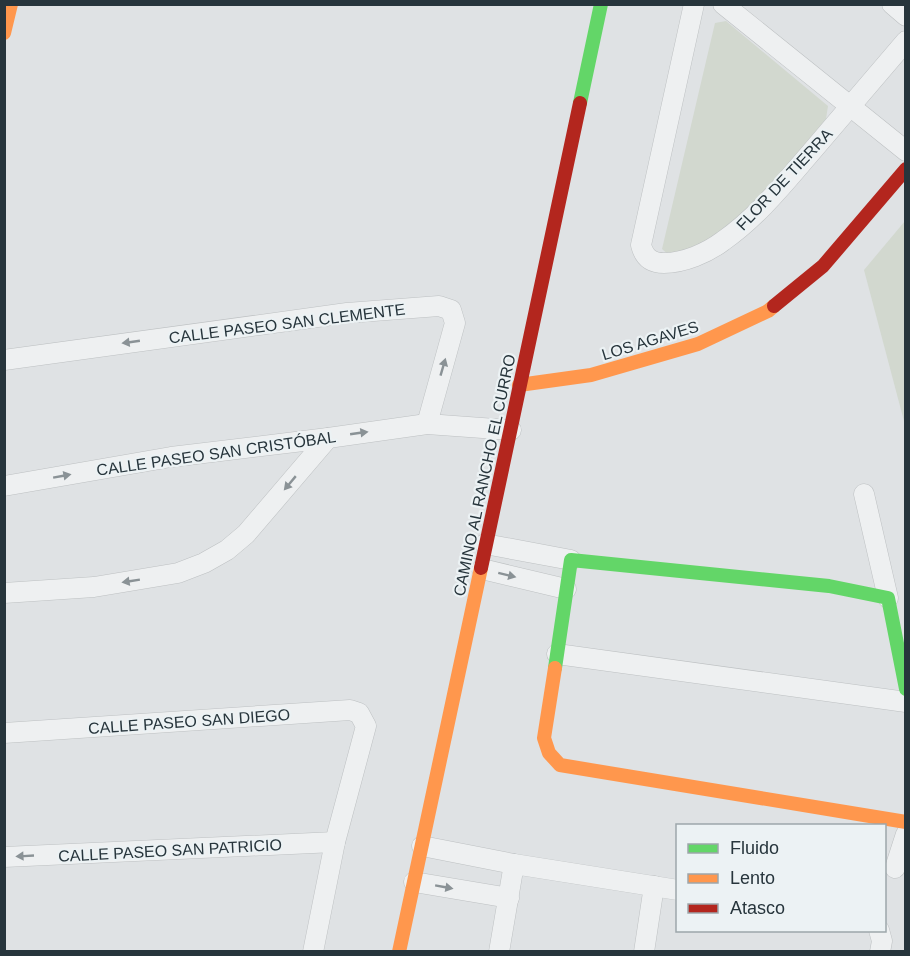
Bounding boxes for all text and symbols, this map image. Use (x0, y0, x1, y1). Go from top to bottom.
street label: FLOR DE TIERRA (733, 125, 836, 233)
street label: CALLE PASEO SAN CLEMENTE (168, 301, 406, 346)
street label: LOS AGAVES (600, 318, 701, 363)
one-way arrow (121, 338, 140, 347)
street label: CAMINO AL RANCHO EL CURRO (451, 353, 518, 598)
one-way arrow (439, 358, 448, 376)
street label: CALLE PASEO SAN CRISTÓBAL (95, 427, 337, 479)
one-way arrow (350, 429, 369, 438)
one-way arrow (53, 471, 72, 480)
one-way arrow (284, 475, 297, 490)
one-way arrow (498, 571, 517, 581)
one-way arrow (121, 577, 140, 586)
street label: CALLE PASEO SAN DIEGO (87, 706, 291, 737)
legend (676, 824, 886, 932)
street label: CALLE PASEO SAN PATRICIO (58, 836, 282, 865)
text: Fluido (730, 838, 779, 858)
one-way arrow (16, 852, 35, 861)
text: Lento (730, 868, 775, 888)
one-way arrow (434, 883, 453, 892)
text: Atasco (730, 898, 785, 918)

